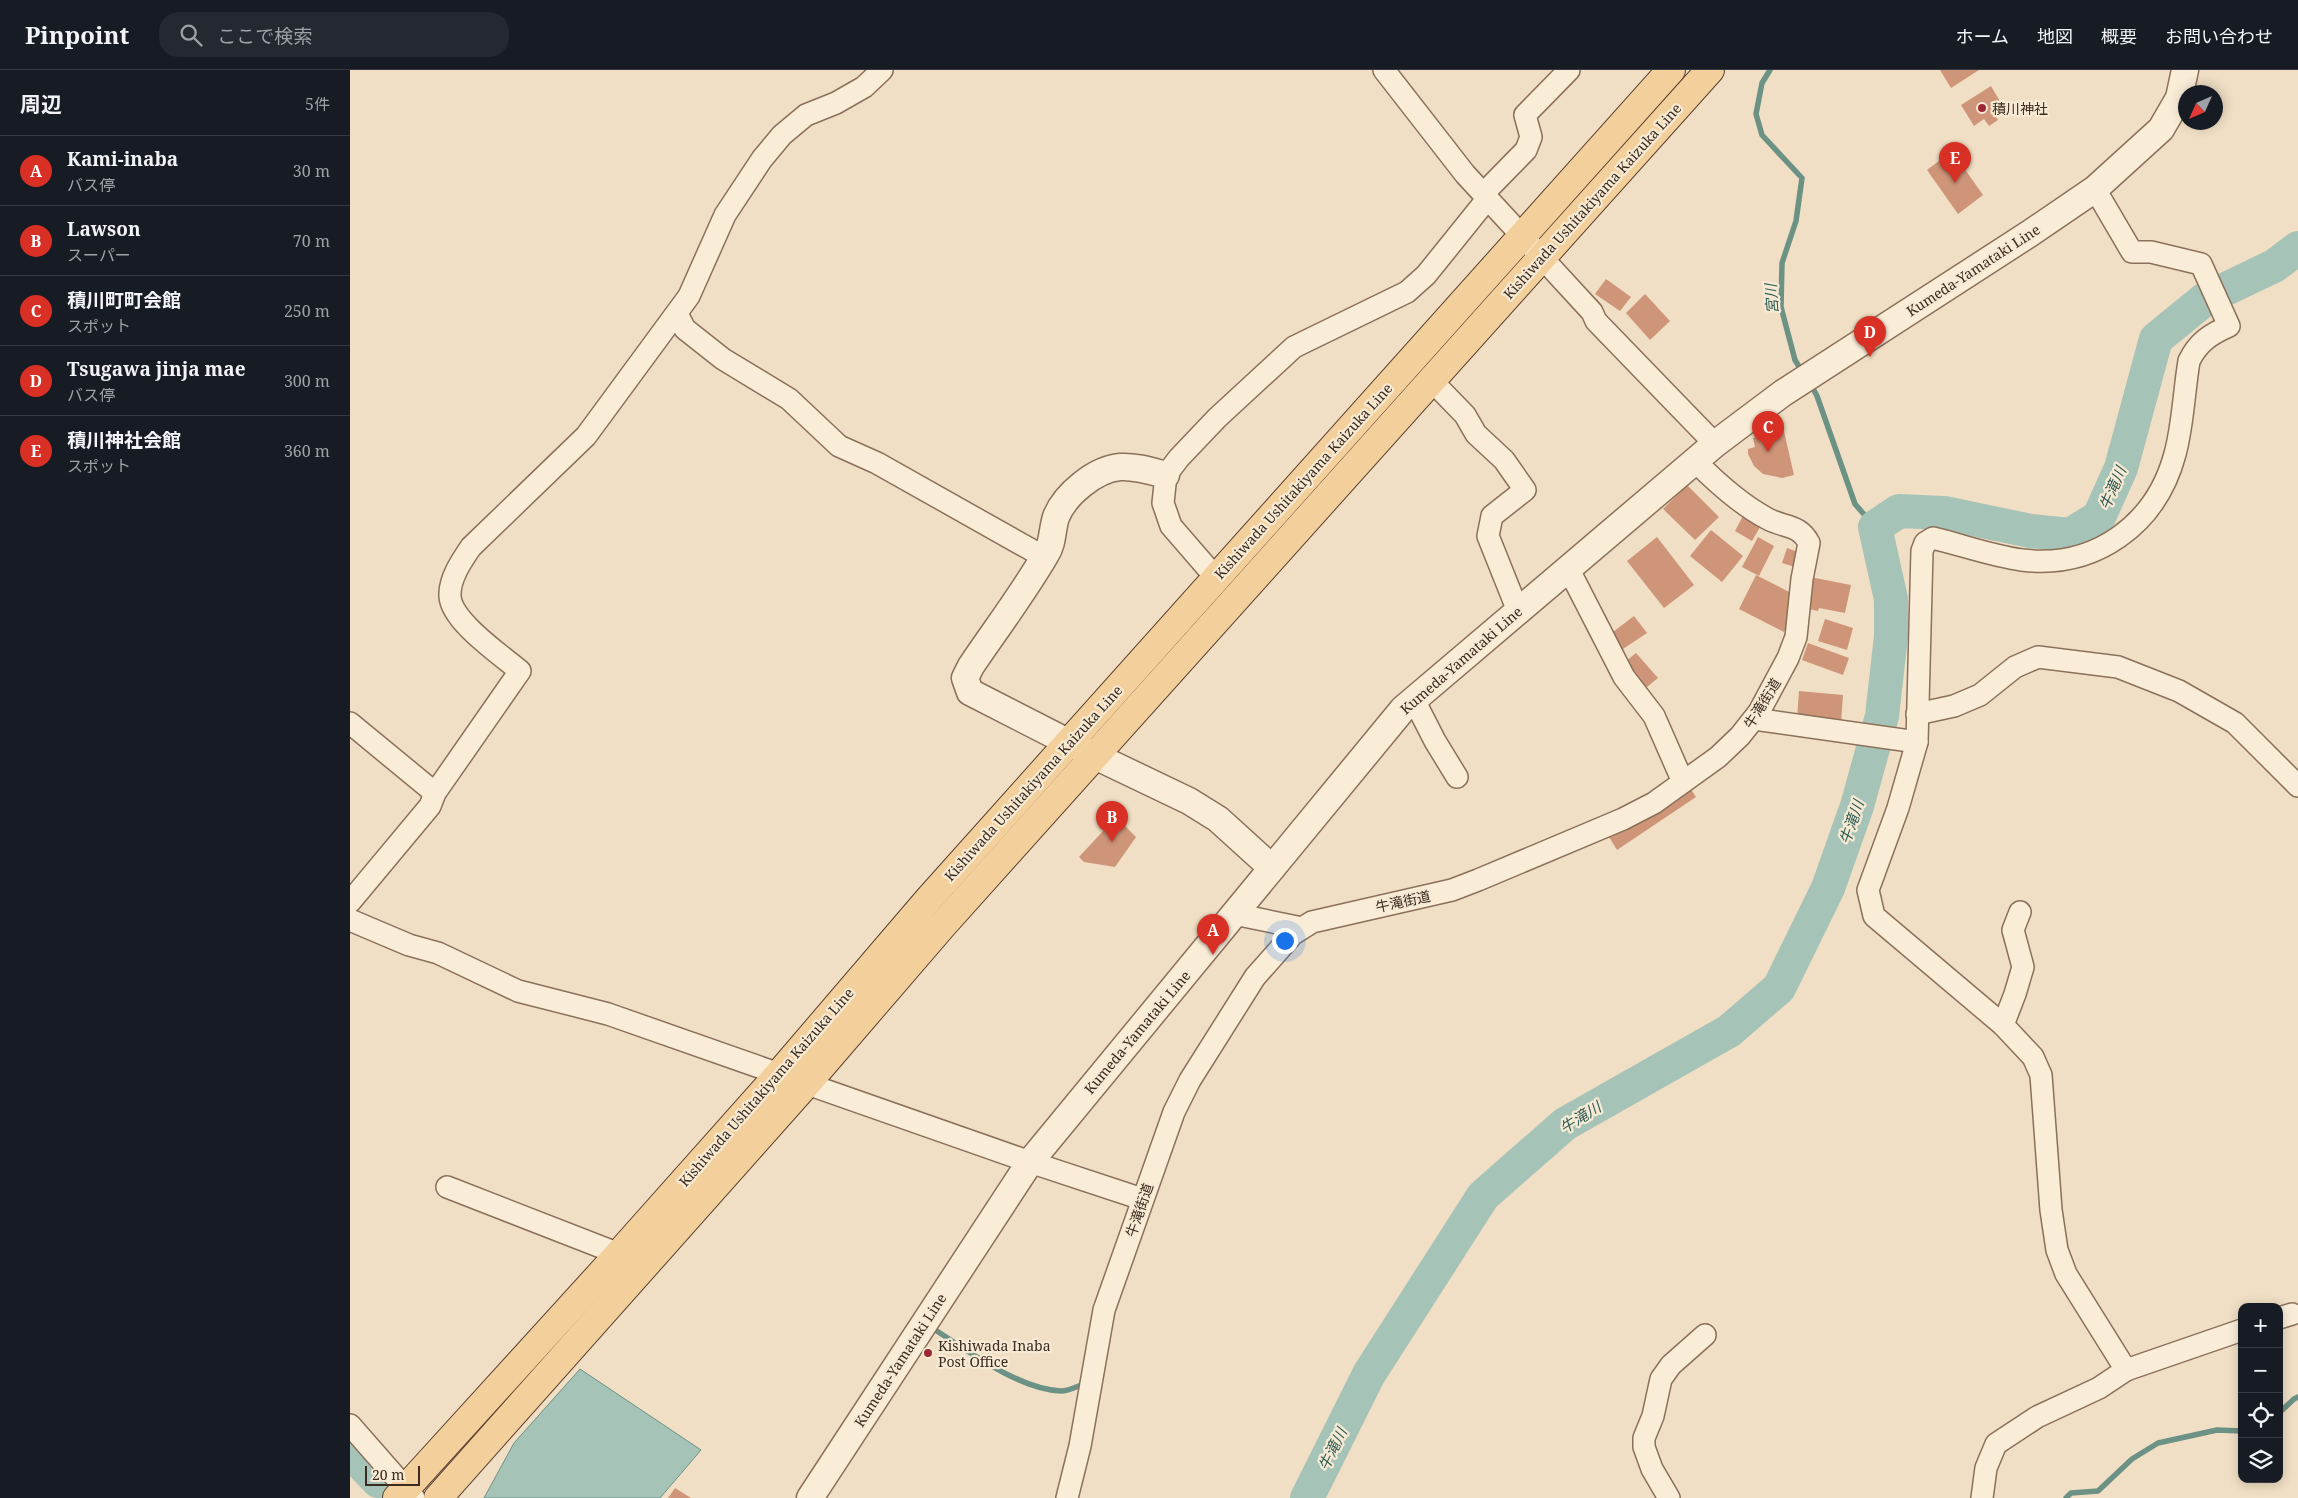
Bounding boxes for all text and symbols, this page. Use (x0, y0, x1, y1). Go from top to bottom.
search box (159, 12, 509, 57)
text: Pinpoint (25, 18, 129, 51)
icon: search (177, 21, 205, 49)
text: ここで検索 (217, 23, 312, 49)
text: ホーム (1956, 24, 2009, 48)
text: 地図 (2037, 24, 2073, 48)
text: 概要 (2101, 24, 2137, 48)
text: お問い合わせ (2165, 24, 2273, 48)
north arrow (2178, 85, 2223, 130)
text: 周辺 (20, 90, 62, 118)
text: 5件 (305, 93, 330, 115)
street label: Kishiwada Ushitakiyama Kaizuka Line (1499, 99, 1685, 303)
place label: 積川神社 (1992, 99, 2048, 118)
marker: 積川神社 (1976, 102, 1988, 114)
pin: E (1939, 142, 1971, 183)
text: Kami-inaba (67, 146, 178, 172)
text: A (30, 160, 42, 182)
text: 30 m (293, 160, 330, 182)
text: バス停 (67, 174, 115, 196)
text: Lawson (67, 216, 141, 242)
street label: Kumeda-Yamataki Line (1903, 220, 2043, 320)
text: B (31, 230, 41, 252)
text: 70 m (293, 230, 330, 252)
text: スーパー (67, 244, 131, 266)
water label: 宮川 (1760, 281, 1782, 315)
text: 積川町町会館 (67, 287, 181, 313)
text: C (31, 300, 41, 322)
text: 250 m (284, 300, 330, 322)
text: スポット (67, 315, 131, 337)
pin: D (1854, 316, 1886, 357)
text: Tsugawa jinja mae (67, 356, 246, 382)
text: D (30, 370, 42, 392)
text: 300 m (284, 370, 330, 392)
street label: Kishiwada Ushitakiyama Kaizuka Line (1210, 379, 1396, 583)
text: バス停 (67, 384, 115, 406)
pin: C (1752, 411, 1784, 452)
text: 積川神社会館 (67, 427, 181, 453)
text: E (31, 440, 41, 462)
text: 360 m (284, 440, 330, 462)
text: スポット (67, 455, 131, 477)
water label: 牛滝川 (2094, 462, 2131, 513)
street label: Kumeda-Yamataki Line (1396, 602, 1526, 718)
street label: 牛滝街道 (1739, 674, 1785, 732)
street label: Kishiwada Ushitakiyama Kaizuka Line (940, 681, 1126, 885)
water label: 牛滝川 (1834, 796, 1868, 847)
pin: B (1096, 801, 1128, 842)
street label: 牛滝街道 (1374, 886, 1432, 916)
pin: A (1197, 914, 1229, 955)
your location (1272, 928, 1298, 954)
street label: Kumeda-Yamataki Line (1080, 966, 1194, 1098)
street label: Kishiwada Ushitakiyama Kaizuka Line (674, 984, 858, 1190)
water label: 牛滝川 (1556, 1096, 1606, 1137)
street label: 牛滝街道 (1121, 1180, 1157, 1240)
street label: Kumeda-Yamataki Line (850, 1290, 950, 1430)
map controls (2238, 1303, 2283, 1483)
button: + (2238, 1303, 2283, 1348)
place label: Kishiwada Inaba Post Office (938, 1336, 1051, 1371)
marker: Kishiwada Inaba Post Office (922, 1347, 934, 1359)
button: − (2238, 1348, 2283, 1393)
button: locate (2238, 1393, 2283, 1438)
water label: 牛滝川 (1313, 1423, 1352, 1474)
button: layers (2238, 1438, 2283, 1483)
scale bar (365, 1463, 420, 1486)
text: 20 m (372, 1465, 405, 1484)

